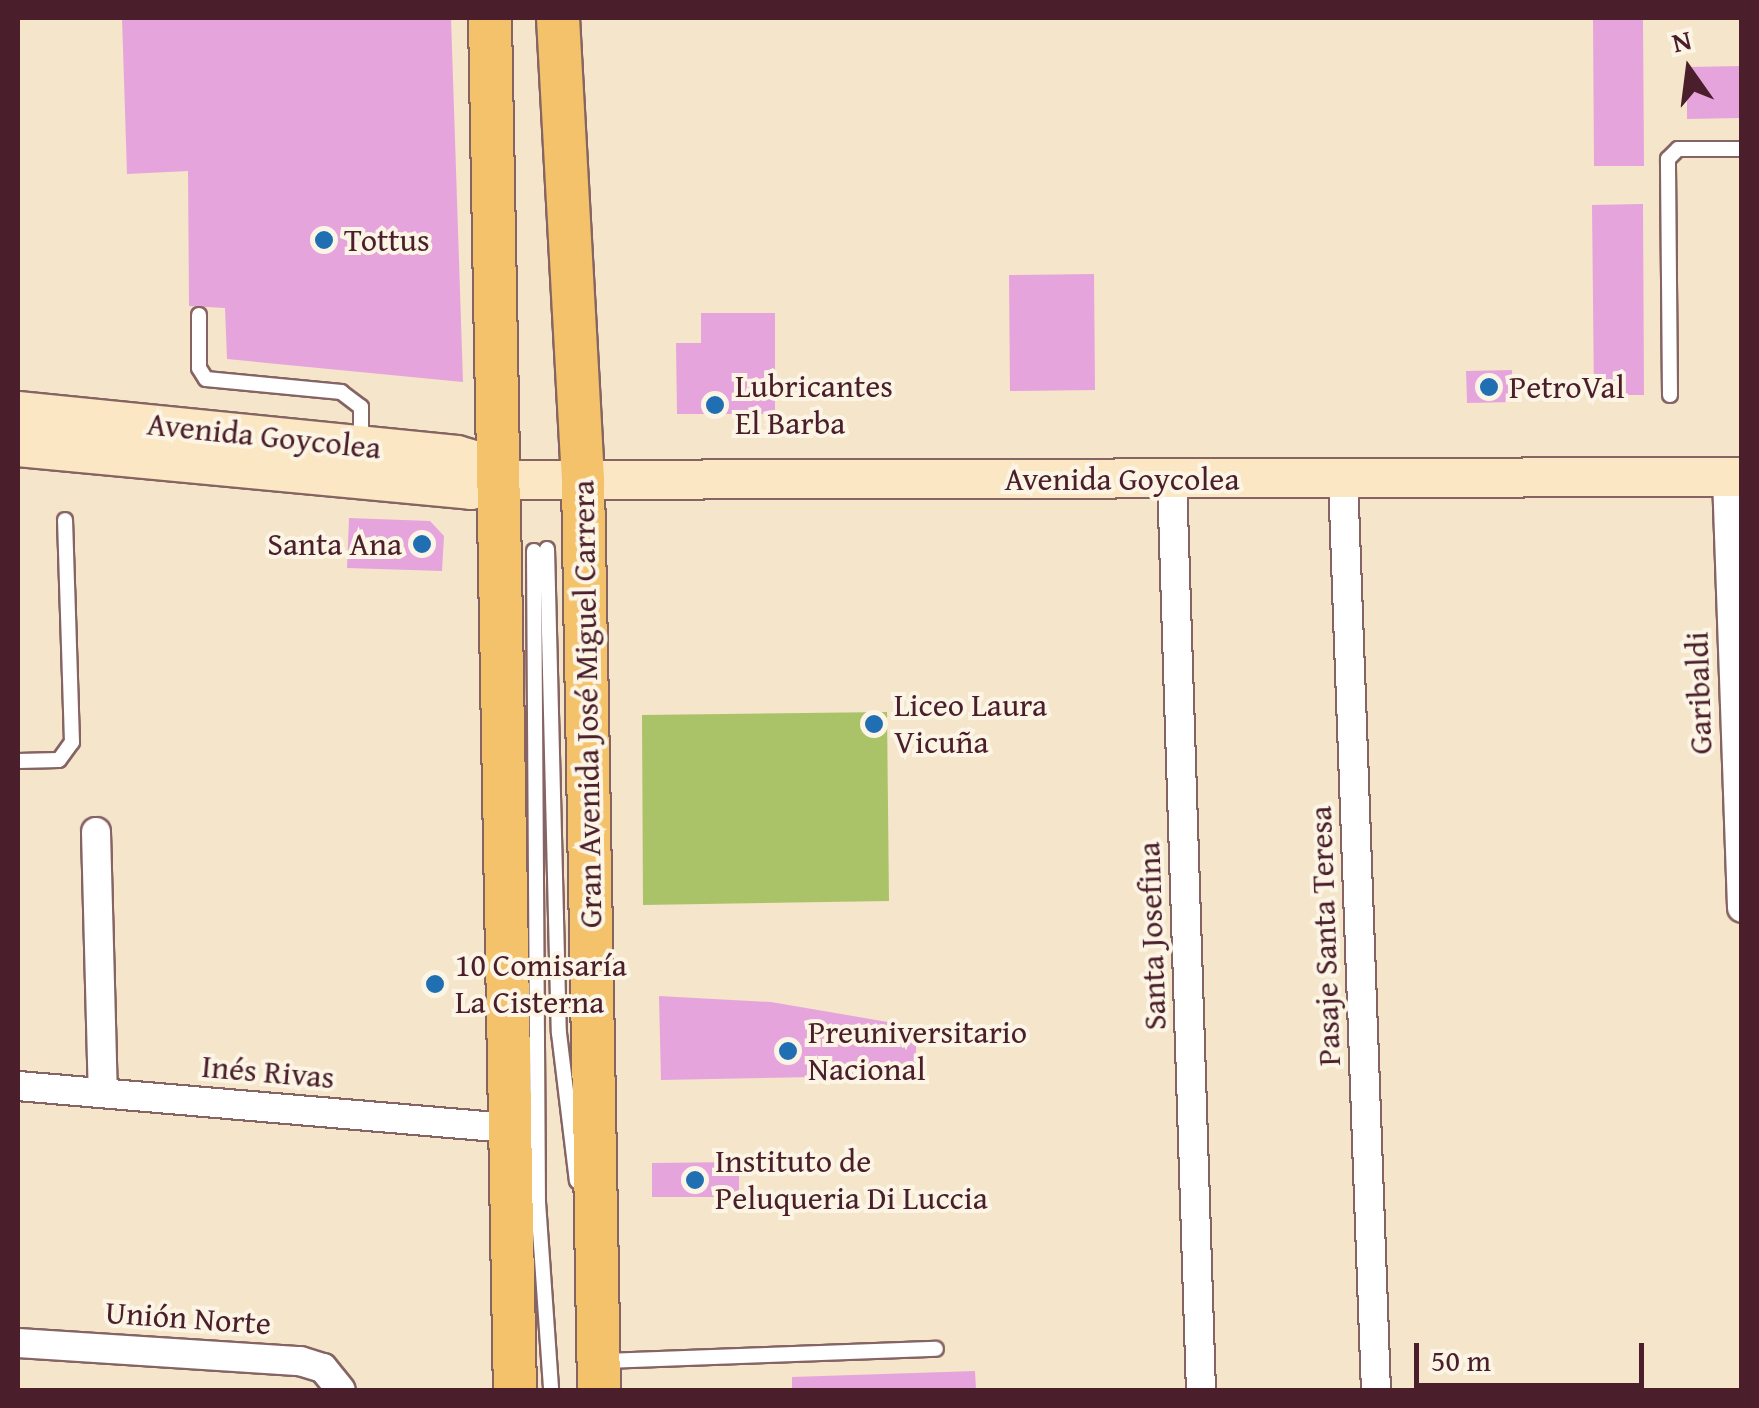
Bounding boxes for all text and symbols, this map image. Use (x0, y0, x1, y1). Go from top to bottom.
text: N (1668, 18, 1696, 63)
north arrow (1639, 20, 1739, 120)
place label: Tottus (344, 221, 430, 259)
marker: Tottus (313, 229, 335, 251)
place label: Lubricantes El Barba (735, 368, 893, 443)
place label: PetroVal (1509, 368, 1625, 406)
marker: PetroVal (1478, 376, 1500, 398)
marker: Lubricantes El Barba (704, 394, 726, 416)
street label: Avenida Goycolea (145, 405, 383, 467)
street label: Avenida Goycolea (1004, 460, 1240, 498)
street label: Gran Avenida José Miguel Carrera (564, 480, 610, 928)
place label: Santa Ana (267, 525, 402, 563)
marker: Santa Ana (411, 533, 433, 555)
street label: Garibaldi (1678, 631, 1720, 755)
place label: Liceo Laura Vicuña (894, 687, 1047, 762)
marker: Liceo Laura Vicuña (863, 713, 885, 735)
street label: Pasaje Santa Teresa (1301, 805, 1349, 1067)
street label: Santa Josefina (1130, 841, 1174, 1031)
place label: 10 Comisaría La Cisterna (455, 947, 627, 1022)
marker: 10 Comisaría La Cisterna (424, 973, 446, 995)
place label: Preuniversitario Nacional (808, 1014, 1027, 1089)
marker: Preuniversitario Nacional (777, 1040, 799, 1062)
street label: Inés Rivas (200, 1047, 336, 1097)
place label: Instituto de Peluqueria Di Luccia (715, 1143, 988, 1218)
marker: Instituto de Peluqueria Di Luccia (684, 1169, 706, 1191)
street label: Unión Norte (104, 1293, 272, 1343)
scale bar (1419, 1323, 1649, 1385)
text: 50 m (1431, 1338, 1491, 1382)

